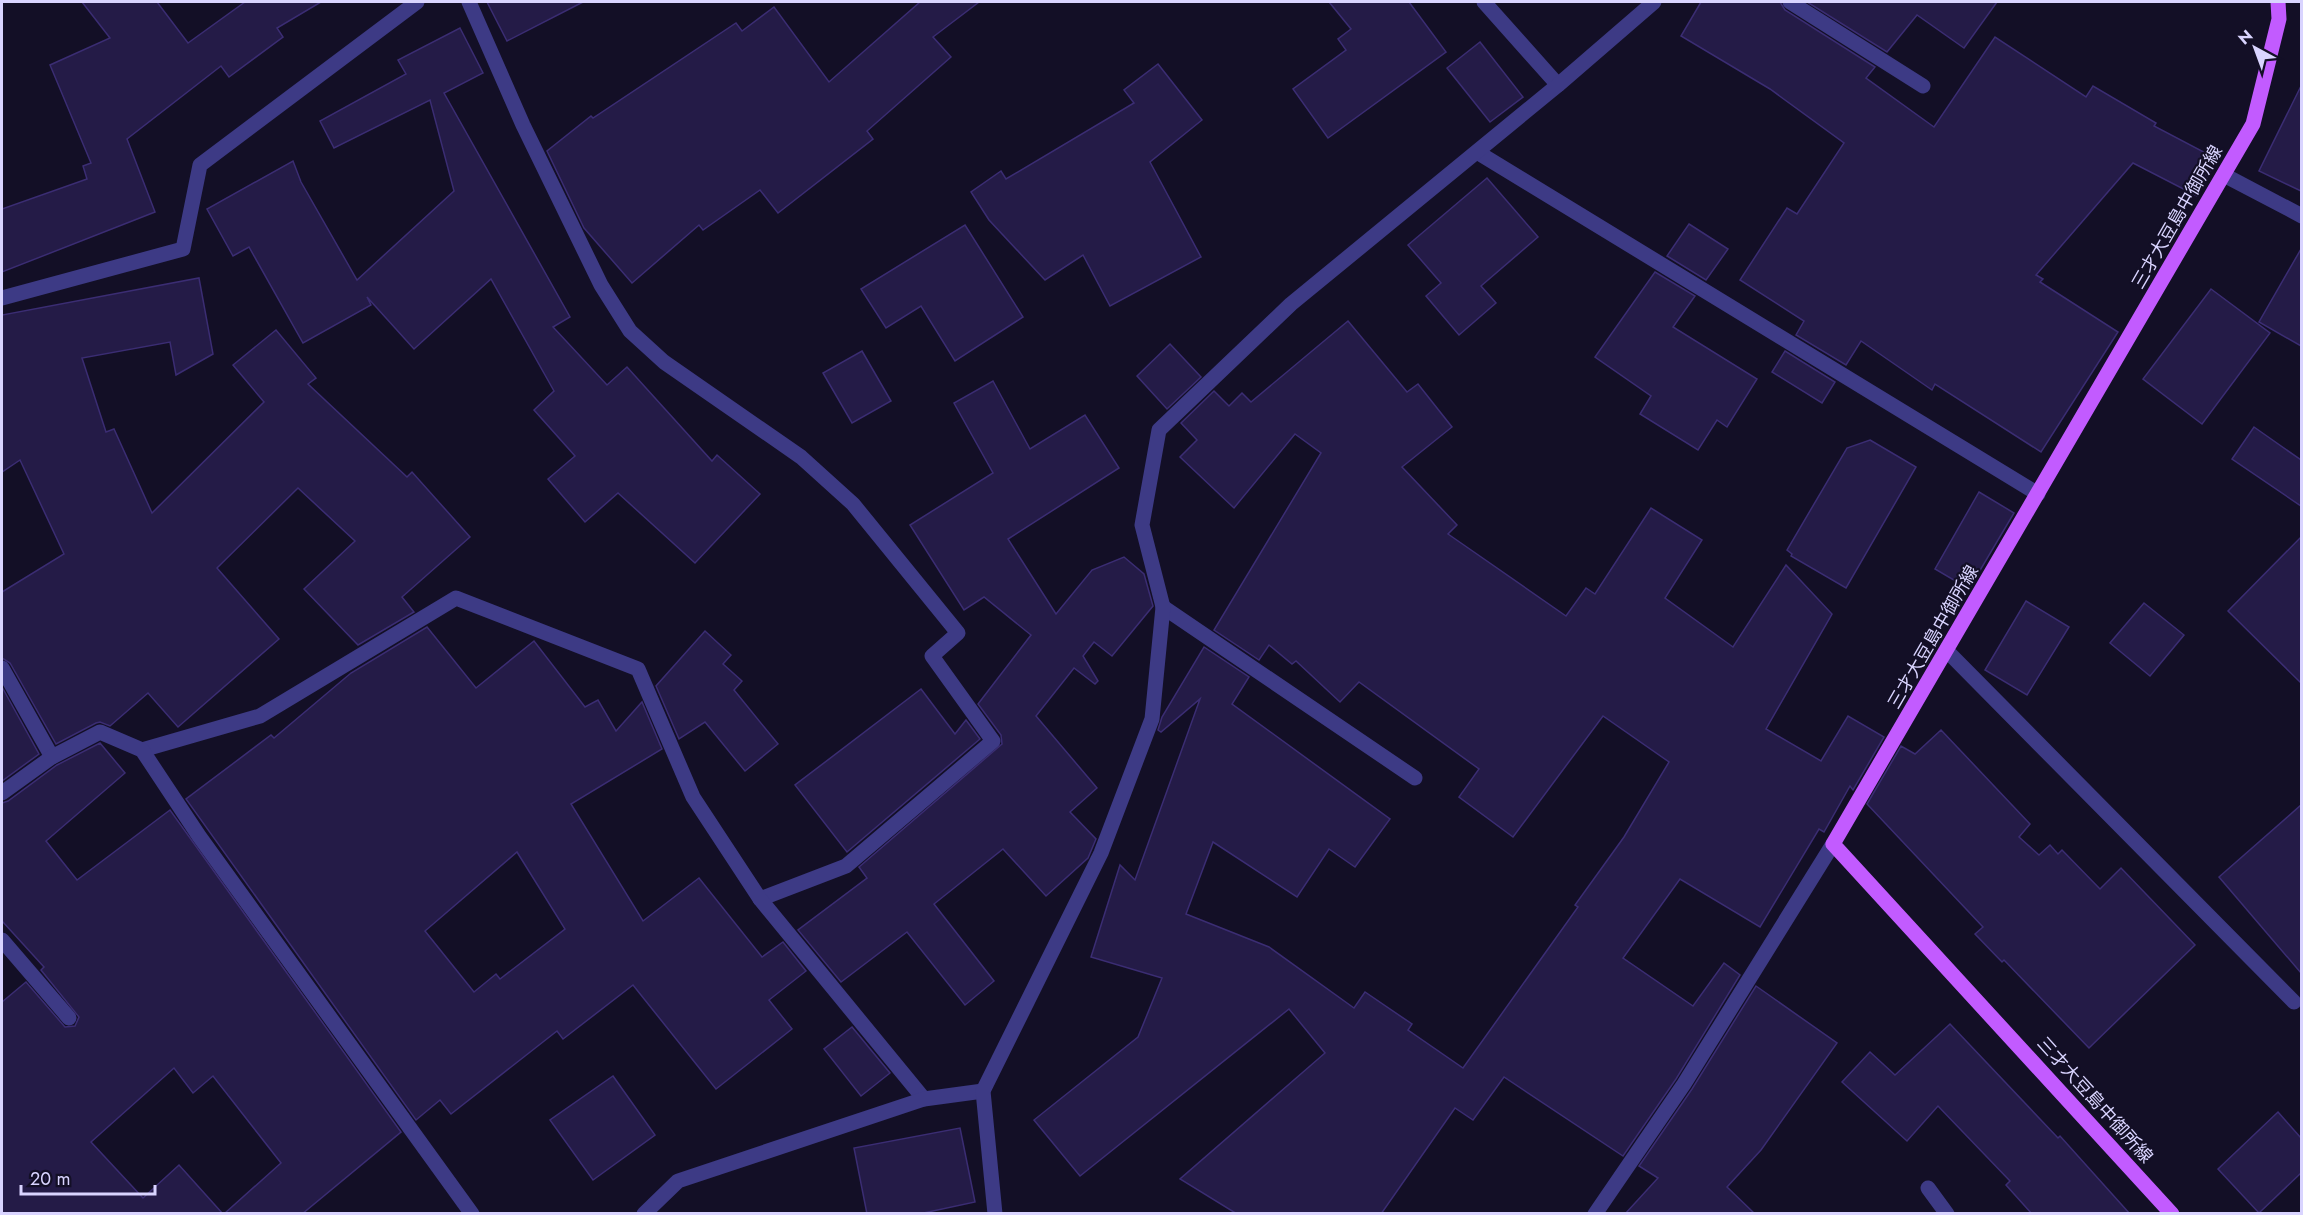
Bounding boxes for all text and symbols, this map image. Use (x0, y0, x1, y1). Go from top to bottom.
north arrow (2225, 18, 2285, 78)
text: N (2233, 24, 2258, 50)
street label: 三才大豆島中御所線 (2125, 140, 2229, 294)
street label: 三才大豆島中御所線 (1881, 560, 1985, 714)
street label: 三才大豆島中御所線 (2031, 1031, 2159, 1169)
scale bar (21, 1158, 154, 1196)
text: 20 m (30, 1166, 70, 1192)

